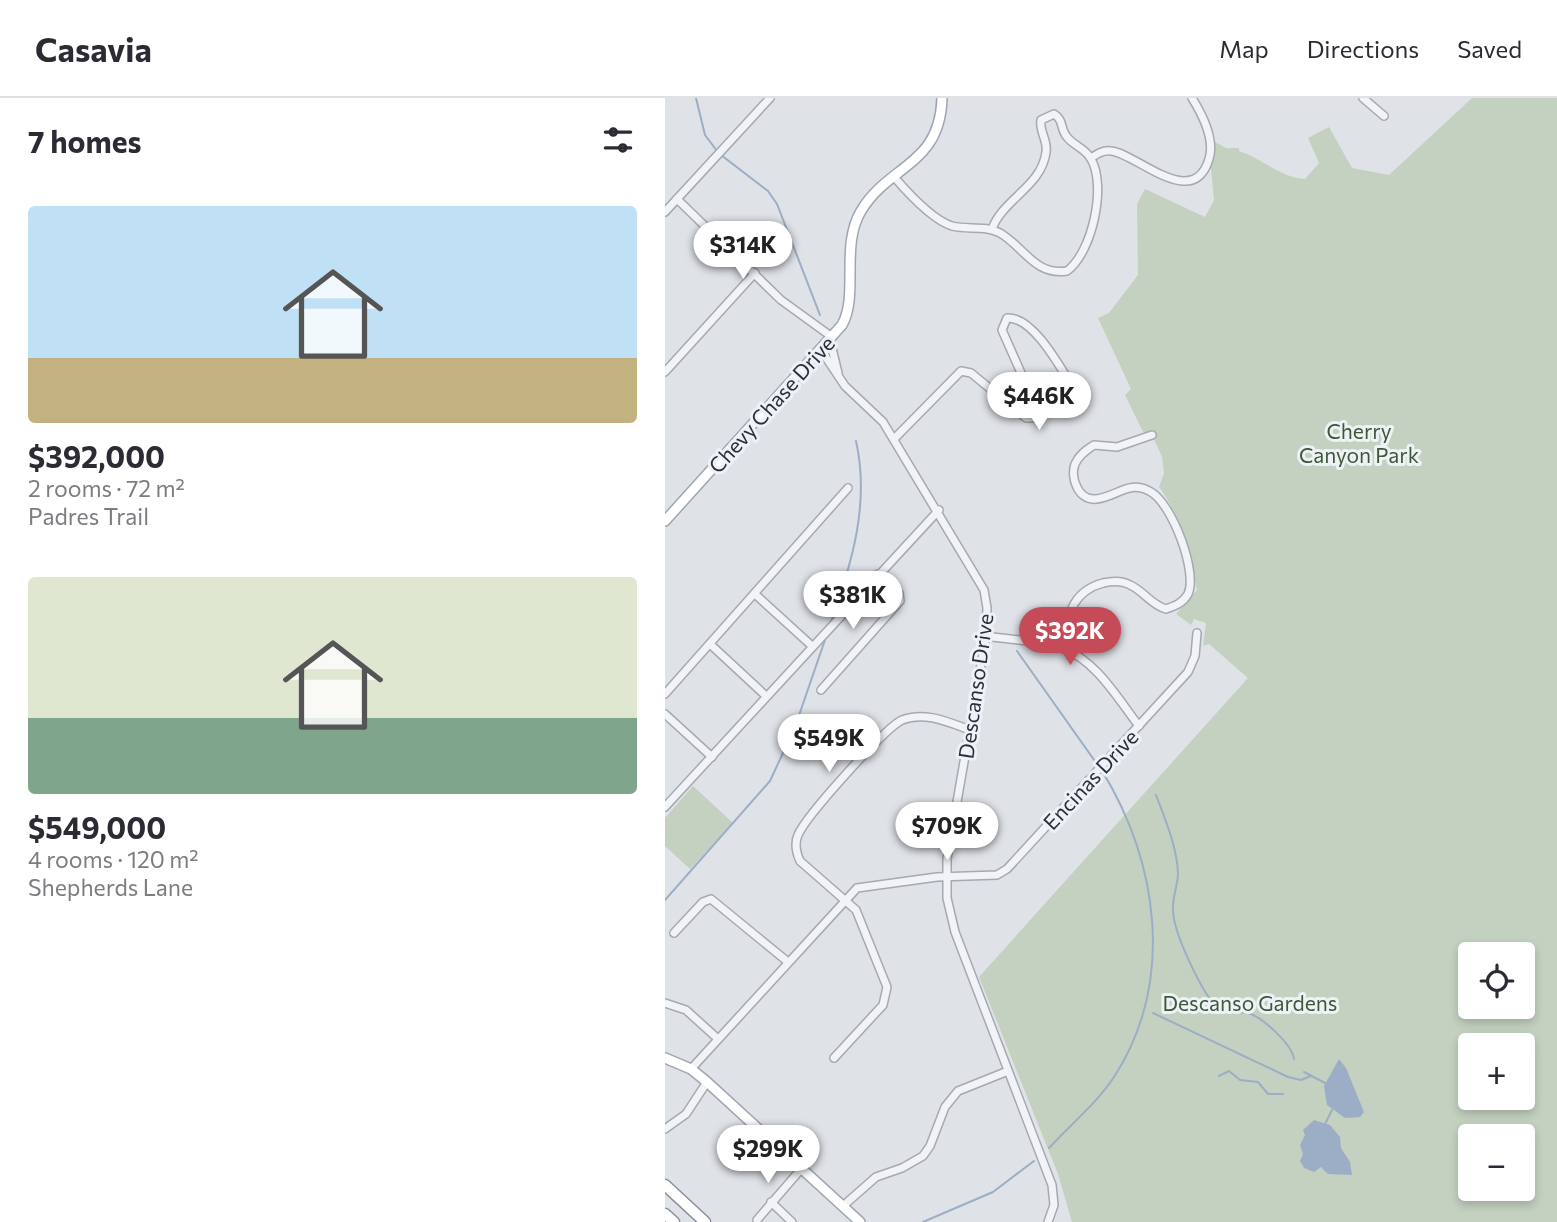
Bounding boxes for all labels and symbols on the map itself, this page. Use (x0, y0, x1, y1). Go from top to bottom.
pin: $314K (694, 222, 792, 281)
street label: Chevy Chase Drive (703, 330, 839, 478)
pin: $446K (990, 372, 1088, 432)
park label: Cherry Canyon Park (1299, 418, 1419, 467)
pin: $381K (804, 572, 902, 631)
pin: $392K (1021, 608, 1119, 667)
street label: Descanso Drive (952, 612, 998, 760)
pin: $549K (780, 714, 878, 774)
street label: Encinas Drive (1037, 724, 1143, 834)
pin: $709K (898, 802, 996, 862)
park label: Descanso Gardens (1163, 990, 1337, 1015)
pin: $299K (719, 1126, 817, 1185)

